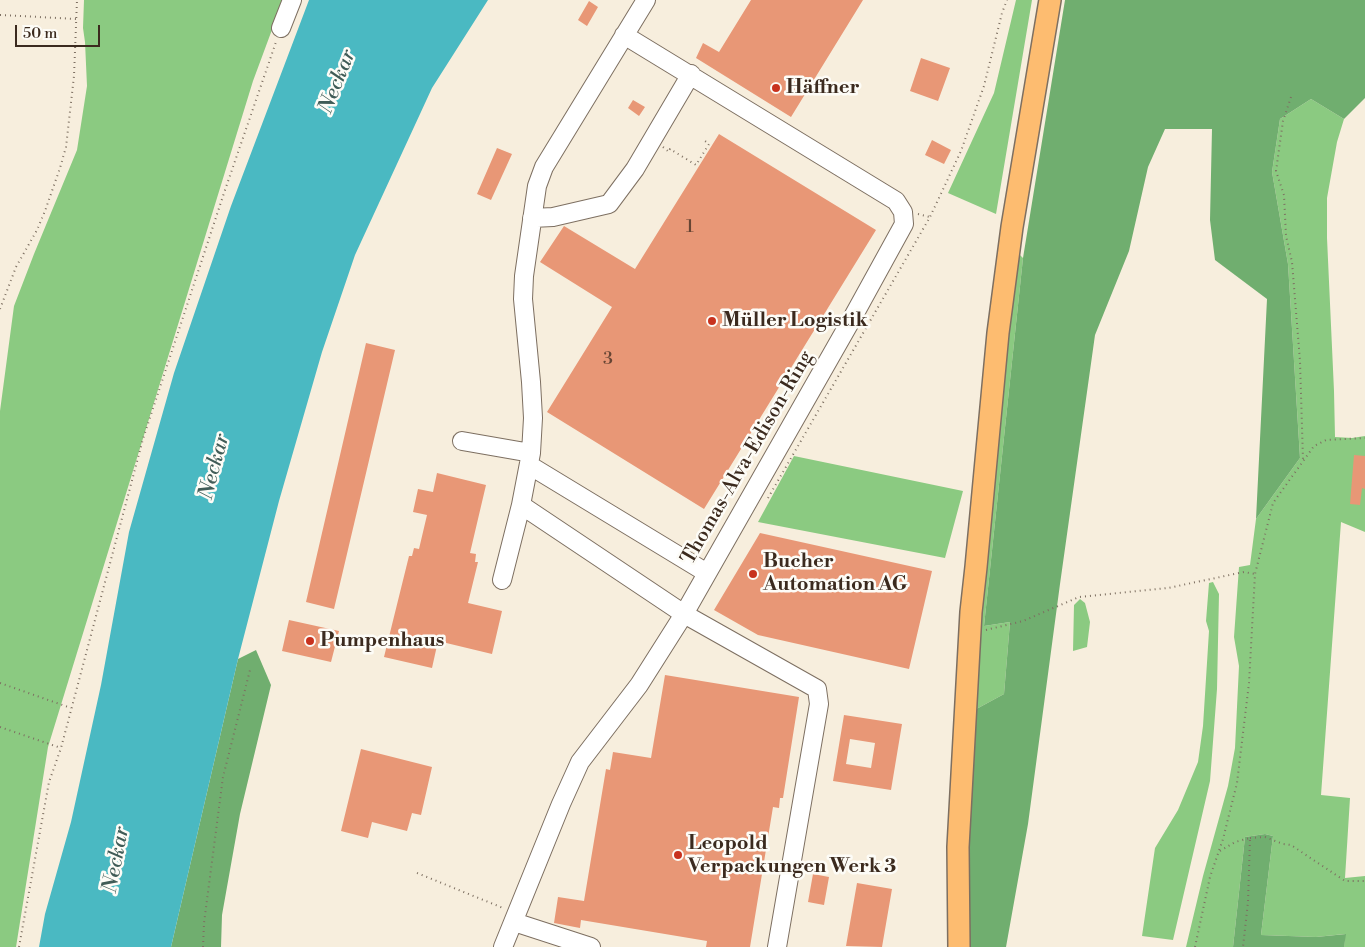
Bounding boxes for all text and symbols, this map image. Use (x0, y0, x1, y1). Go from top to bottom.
scale bar (18, 15, 102, 47)
text: 50 m (23, 24, 57, 43)
water label: Neckar (314, 46, 362, 118)
place label: Häffner (786, 76, 860, 100)
marker: Häffner (770, 82, 782, 94)
house number: 1 (686, 217, 694, 239)
place label: Müller Logistik (722, 309, 868, 333)
marker: Müller Logistik (706, 315, 718, 327)
street label: Thomas-Alva-Edison-Ring (677, 347, 819, 569)
house number: 3 (603, 349, 613, 371)
water label: Neckar (194, 432, 236, 502)
place label: Bucher Automation AG (763, 550, 907, 597)
marker: Bucher Automation AG (747, 568, 759, 580)
place label: Pumpenhaus (320, 629, 444, 653)
marker: Pumpenhaus (304, 635, 316, 647)
water label: Neckar (98, 825, 136, 895)
place label: Leopold Verpackungen Werk 3 (688, 832, 896, 879)
marker: Leopold Verpackungen Werk 3 (672, 849, 684, 861)

